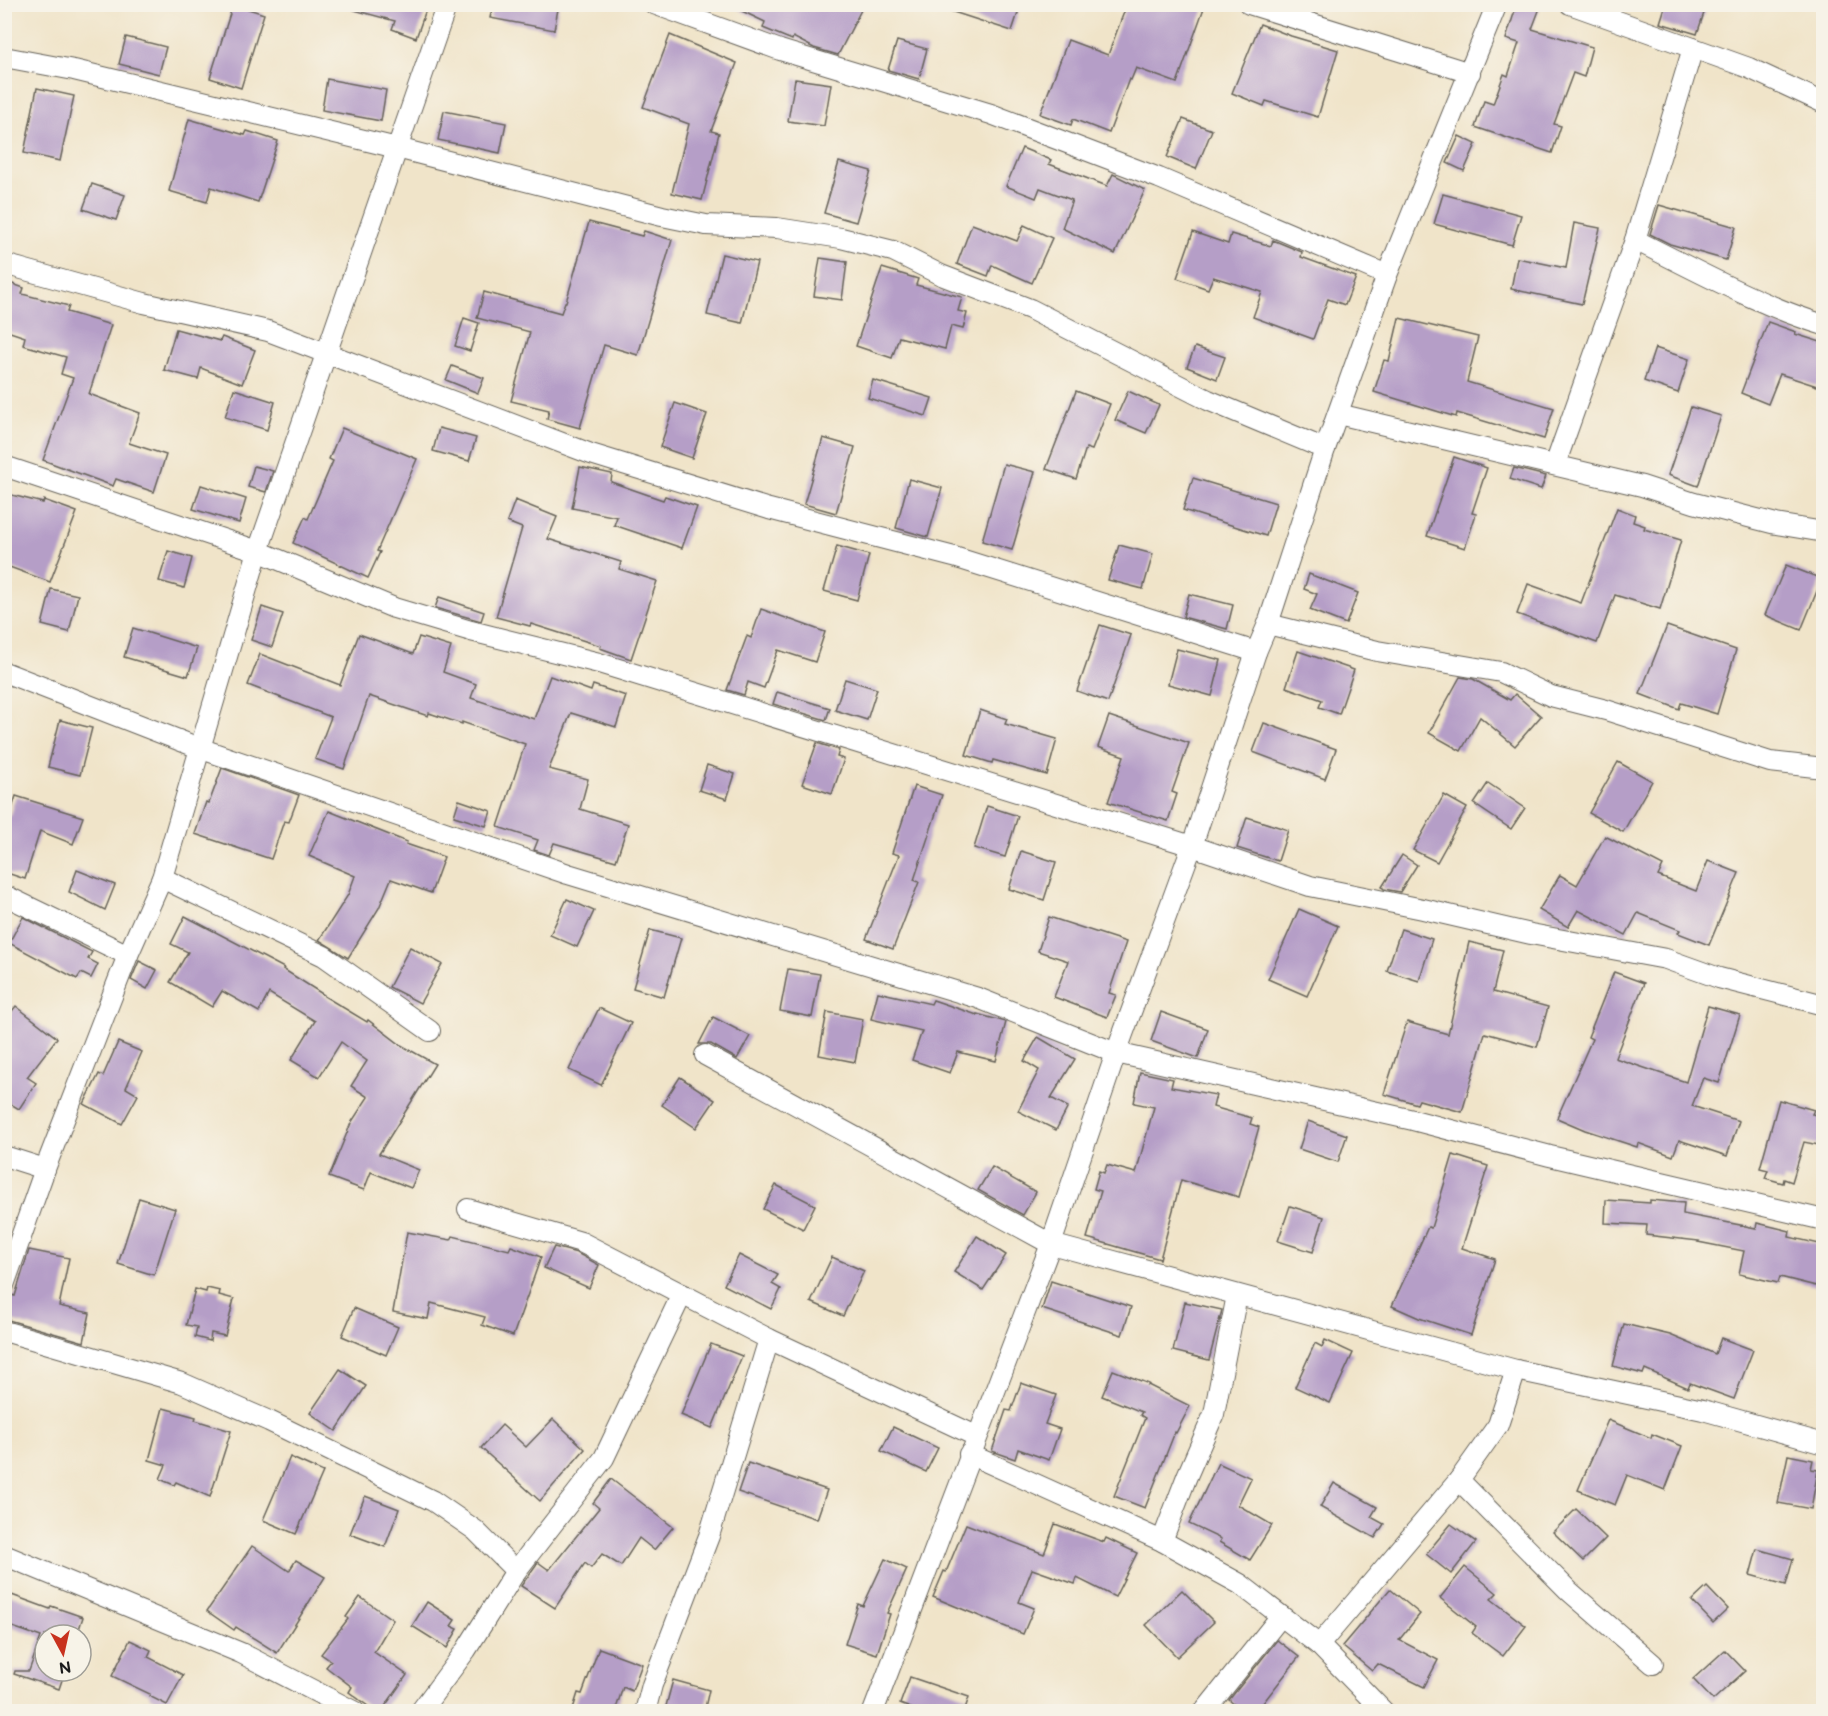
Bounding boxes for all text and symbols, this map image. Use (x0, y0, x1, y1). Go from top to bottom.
north arrow (33, 1623, 93, 1683)
text: N (58, 1656, 72, 1677)

